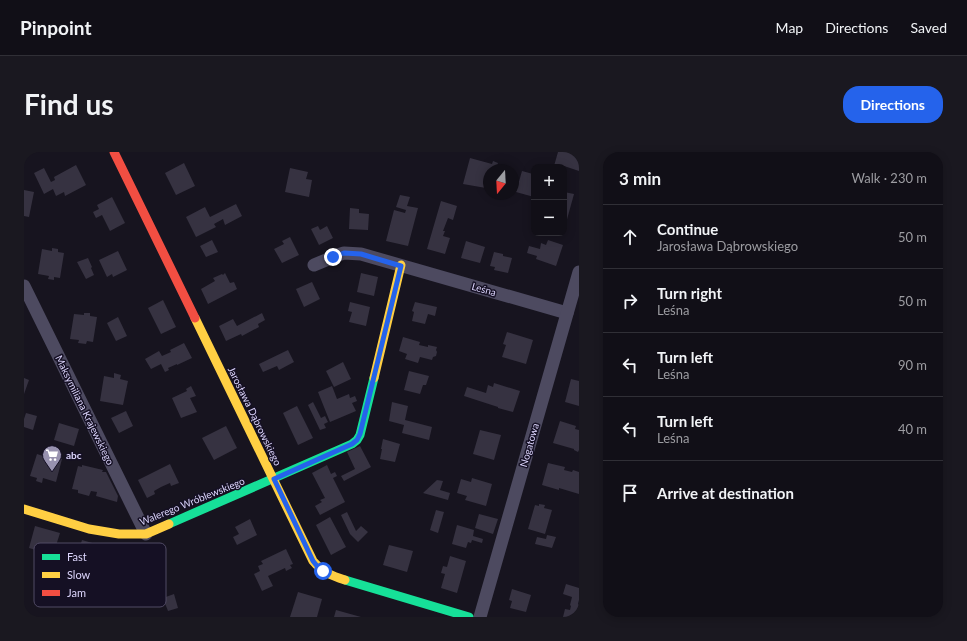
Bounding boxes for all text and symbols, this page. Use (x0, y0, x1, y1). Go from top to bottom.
text: Pinpoint (20, 16, 91, 39)
text: Map (776, 19, 803, 36)
text: Directions (825, 19, 888, 36)
text: Saved (910, 19, 947, 36)
button: Directions (843, 86, 943, 123)
text: Find us (24, 87, 114, 121)
north arrow (483, 164, 519, 200)
map controls (531, 164, 567, 236)
button: + (531, 164, 567, 200)
text: 3 min (619, 168, 661, 189)
text: Walk · 230 m (851, 170, 927, 186)
button: − (531, 200, 567, 236)
text: Continue (657, 220, 718, 238)
icon: ahead (619, 226, 641, 248)
text: 50 m (898, 229, 927, 245)
text: Jarosława Dąbrowskiego (657, 238, 798, 254)
route end (324, 248, 342, 266)
street label: Leśna (470, 280, 498, 298)
text: Turn right (657, 284, 722, 302)
icon: right (619, 290, 641, 312)
text: 50 m (898, 293, 927, 309)
text: Leśna (657, 302, 689, 318)
text: Turn left (657, 348, 713, 366)
street label: Maksymiliana Krajewskiego (53, 353, 117, 467)
icon: left (619, 354, 641, 376)
text: 90 m (898, 357, 927, 373)
street label: Jarosława Dąbrowskiego (226, 365, 284, 468)
text: Leśna (657, 366, 689, 382)
text: Turn left (657, 412, 713, 430)
icon: left (619, 418, 641, 440)
text: 40 m (898, 421, 927, 437)
street label: Nogatowa (517, 422, 541, 468)
text: Leśna (657, 430, 689, 446)
supermarket icon: abc (41, 444, 63, 472)
place label: abc (66, 449, 82, 461)
street label: Walerego Wróblewskiego (138, 474, 247, 528)
icon: arrive (619, 482, 641, 504)
text: Arrive at destination (657, 484, 794, 502)
legend (34, 543, 166, 607)
text: Fast (67, 550, 87, 563)
route start (314, 562, 332, 580)
text: Slow (67, 568, 91, 581)
text: Jam (67, 586, 86, 599)

